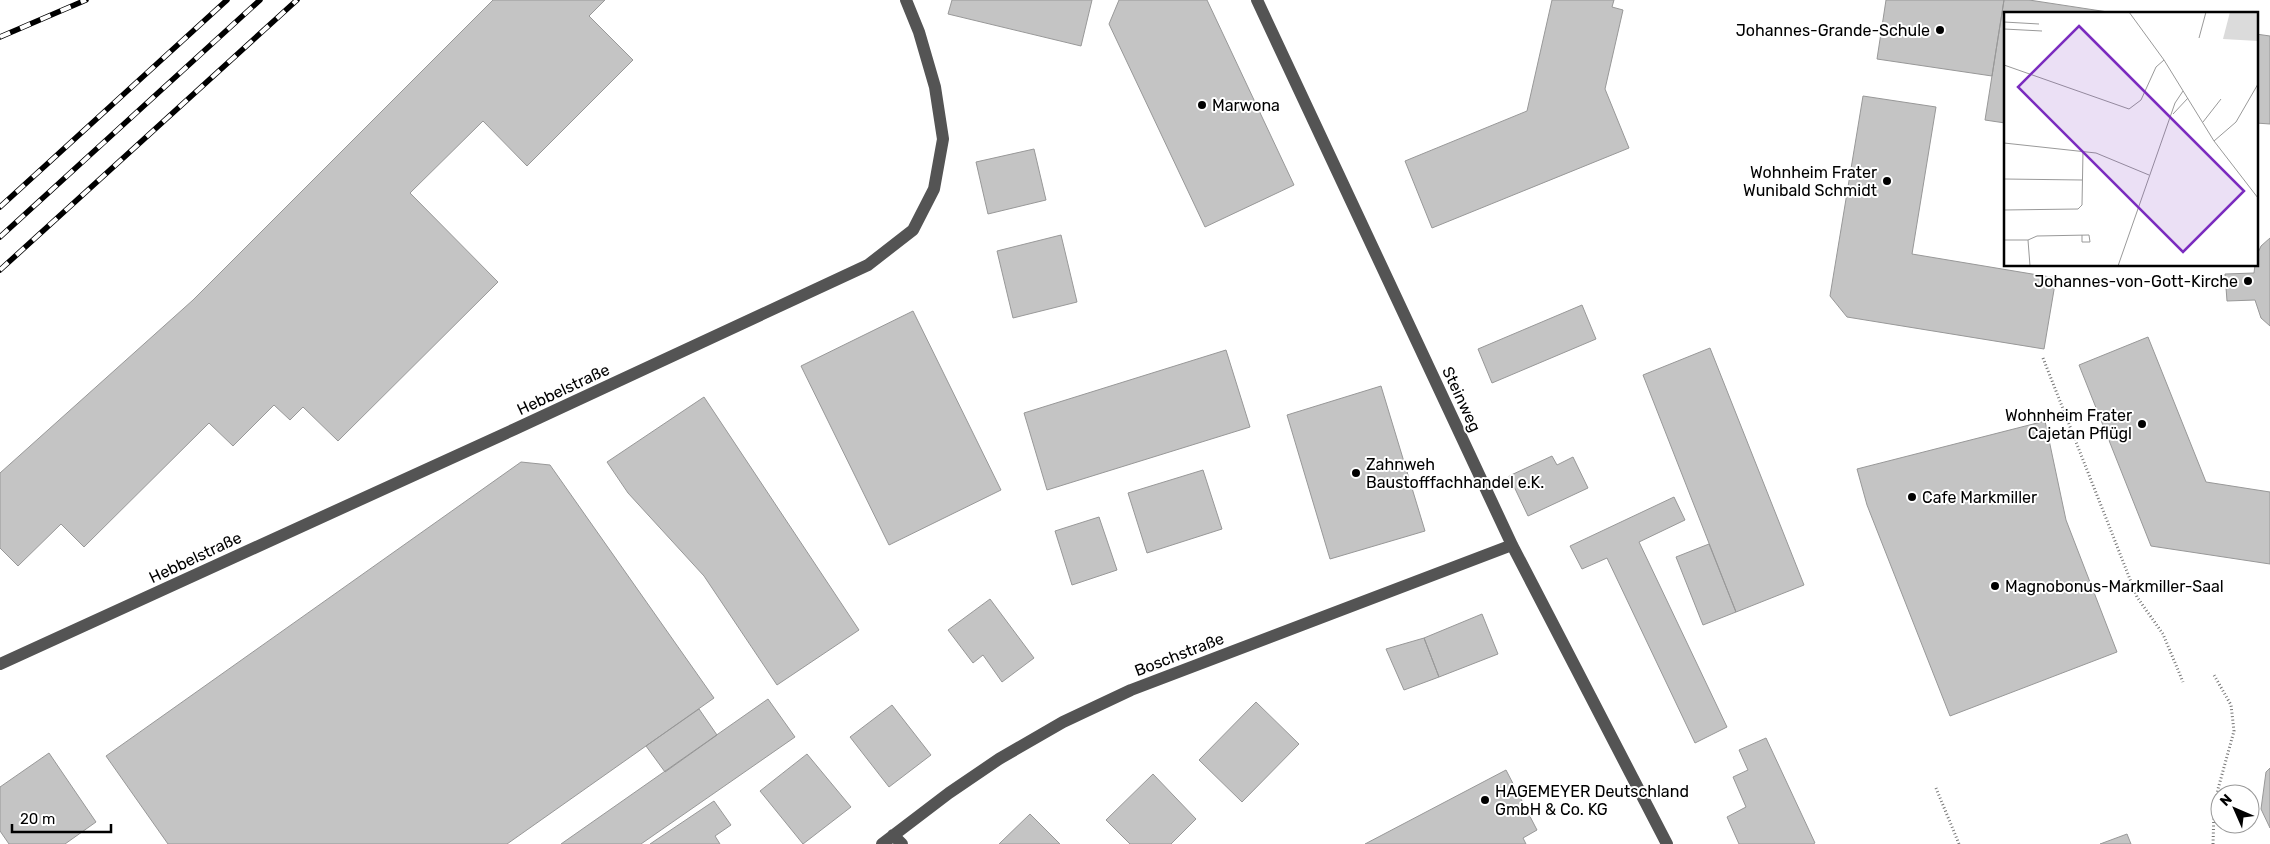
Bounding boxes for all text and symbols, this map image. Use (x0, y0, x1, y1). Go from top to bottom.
inset map (2004, 12, 2258, 266)
place label: Johannes-Grande-Schule (1736, 21, 1930, 40)
marker: Johannes-Grande-Schule (1934, 24, 1946, 36)
place label: Marwona (1212, 96, 1280, 115)
marker: Marwona (1196, 99, 1208, 111)
place label: Wohnheim Frater Wunibald Schmidt (1743, 163, 1877, 200)
marker: Wohnheim Frater Wunibald Schmidt (1881, 175, 1893, 187)
place label: Johannes-von-Gott-Kirche (2034, 272, 2238, 291)
marker: Johannes-von-Gott-Kirche (2242, 275, 2254, 287)
street label: Hebbelstraße (514, 360, 613, 419)
street label: Steinweg (1438, 364, 1485, 435)
place label: Wohnheim Frater Cajetan Pflügl (2005, 406, 2132, 443)
marker: Wohnheim Frater Cajetan Pflügl (2136, 418, 2148, 430)
place label: Zahnweh Baustofffachhandel e.K. (1366, 455, 1544, 492)
marker: Zahnweh Baustofffachhandel e.K. (1350, 467, 1362, 479)
place label: Cafe Markmiller (1922, 488, 2037, 507)
marker: Cafe Markmiller (1906, 491, 1918, 503)
street label: Hebbelstraße (146, 528, 245, 587)
place label: Magnobonus-Markmiller-Saal (2005, 577, 2224, 596)
marker: Magnobonus-Markmiller-Saal (1989, 580, 2001, 592)
street label: Boschstraße (1132, 629, 1227, 680)
place label: HAGEMEYER Deutschland GmbH & Co. KG (1495, 782, 1689, 819)
north arrow (2210, 784, 2260, 834)
text: N (2217, 791, 2236, 810)
marker: HAGEMEYER Deutschland GmbH & Co. KG (1479, 794, 1491, 806)
scale bar (12, 802, 111, 834)
text: 20 m (20, 810, 55, 828)

